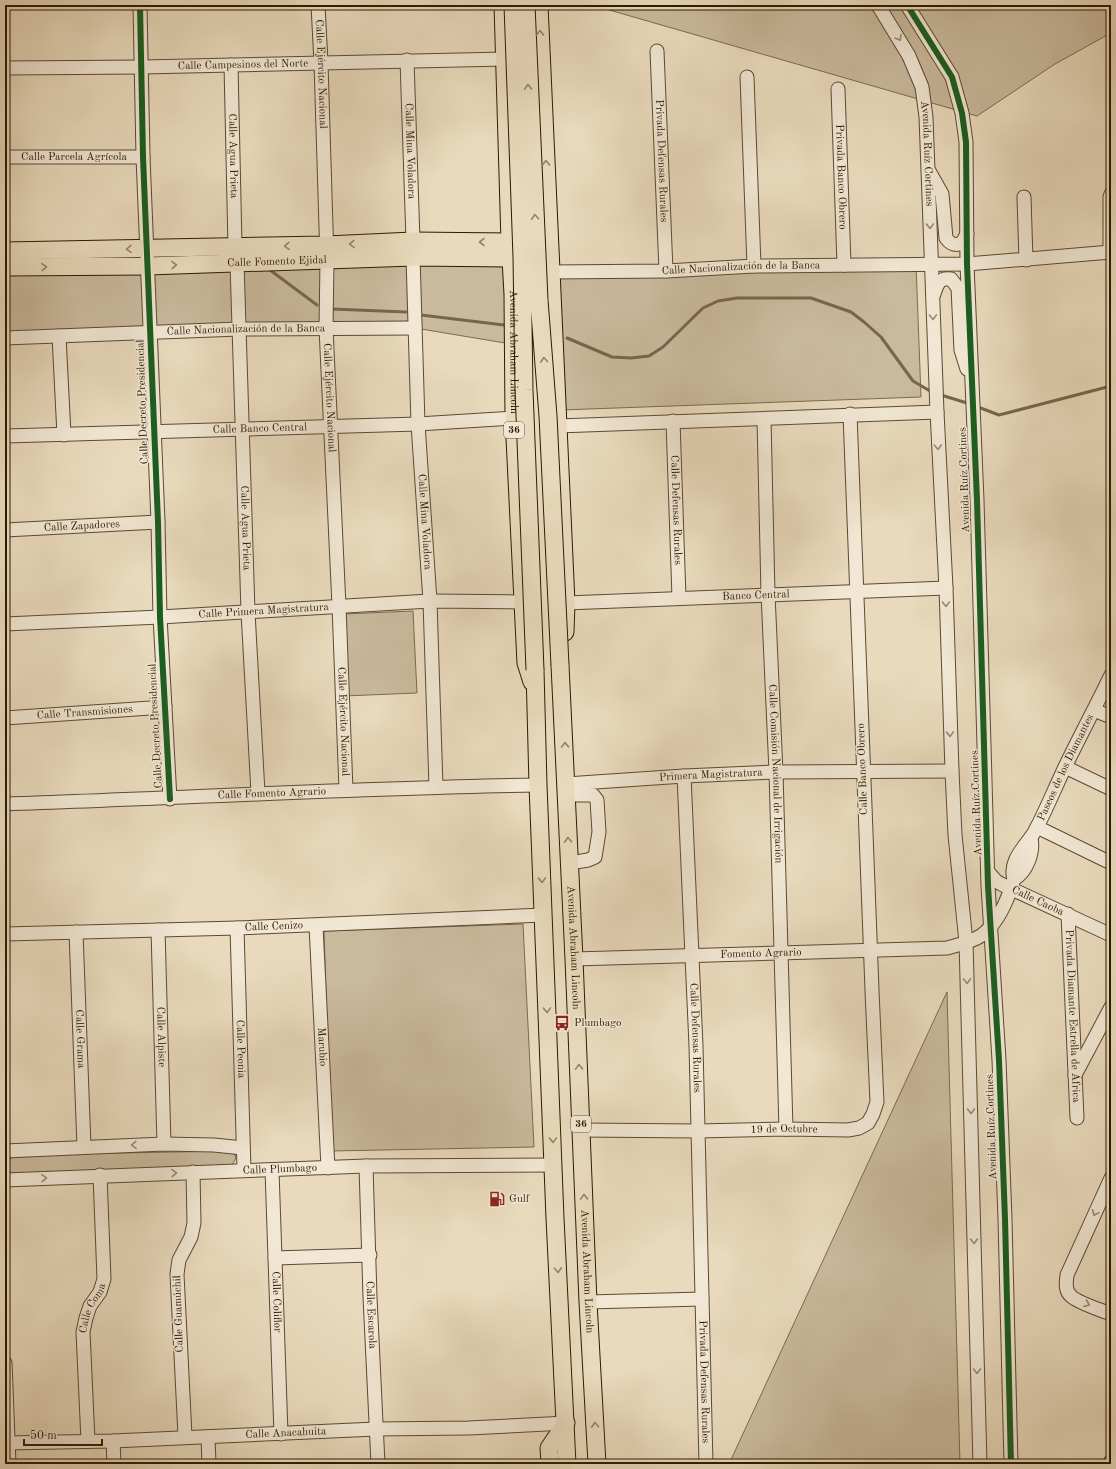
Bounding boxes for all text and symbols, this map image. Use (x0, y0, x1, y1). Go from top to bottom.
street label: Calle Ejército Nacional (313, 19, 328, 129)
one-way arrow (536, 30, 544, 36)
one-way arrow (895, 34, 902, 41)
street label: Calle Campesinos del Norte (178, 58, 308, 72)
one-way arrow (524, 84, 533, 90)
street label: Privada Defensas Rurales (653, 99, 670, 223)
street label: Avenida Ruíz Cortines (918, 100, 935, 207)
street label: Calle Mina Voladora (403, 103, 417, 200)
street label: Calle Agua Prieta (227, 113, 239, 199)
street label: Privada Banco Obrero (834, 124, 848, 230)
street label: Calle Parcela Agrícola (21, 152, 127, 163)
one-way arrow (541, 160, 550, 166)
one-way arrow (530, 214, 539, 220)
one-way arrow (926, 223, 934, 229)
one-way arrow (479, 238, 485, 246)
one-way arrow (349, 239, 355, 248)
one-way arrow (284, 241, 290, 250)
one-way arrow (126, 245, 132, 253)
street label: Calle Fomento Ejidal (227, 254, 327, 269)
street label: Calle Nacionalización de la Banca (662, 260, 821, 277)
one-way arrow (171, 261, 177, 269)
one-way arrow (41, 263, 47, 271)
street label: Avenida Abraham Lincoln (507, 289, 519, 414)
one-way arrow (929, 314, 937, 320)
street label: Calle Nacionalización de la Banca (166, 323, 326, 337)
street label: Calle Decreto Presidencial (135, 339, 151, 465)
street label: Calle Ejército Nacional (321, 343, 337, 453)
one-way arrow (539, 357, 548, 363)
street label: Calle Banco Central (213, 422, 307, 435)
road number: 36 (504, 422, 524, 438)
street label: Avenida Ruíz Cortines (958, 427, 972, 533)
one-way arrow (934, 444, 943, 450)
street label: Calle Defensas Rurales (669, 455, 683, 565)
street label: Calle Mina Voladora (416, 473, 433, 571)
street label: Calle Agua Prieta (239, 485, 252, 571)
street label: Calle Zapadores (44, 518, 120, 533)
street label: Banco Central (722, 589, 790, 602)
street label: Calle Primera Magistratura (198, 601, 330, 620)
one-way arrow (942, 601, 951, 607)
street label: Calle Decreto Presidencial (147, 663, 165, 789)
street label: Calle Ejército Nacional (336, 667, 351, 776)
street label: Calle Comisión Nacional de Irrigación (767, 684, 784, 864)
street label: Calle Transmisiones (36, 704, 133, 721)
street label: Paseos de los Diamantes (1036, 712, 1096, 822)
street label: Calle Banco Obrero (856, 723, 870, 815)
one-way arrow (946, 731, 955, 737)
one-way arrow (560, 742, 569, 748)
street label: Avenida Ruíz Cortines (970, 750, 984, 856)
street label: Primera Magistratura (659, 767, 763, 783)
street label: Calle Fomento Agrario (217, 786, 326, 801)
one-way arrow (564, 837, 573, 843)
one-way arrow (538, 877, 546, 883)
street label: Calle Caoba (1010, 884, 1066, 918)
street label: Avenida Abraham Lincoln (565, 885, 582, 1010)
street label: Calle Cenizo (244, 920, 303, 933)
street label: Privada Diamante Estrella de África (1063, 929, 1083, 1103)
street label: Fomento Agrario (720, 947, 802, 960)
one-way arrow (963, 978, 972, 984)
street label: Calle Defensas Rurales (688, 983, 703, 1093)
street label: Calle Alpiste (155, 1006, 167, 1067)
one-way arrow (543, 1007, 552, 1013)
street label: Calle Grama (73, 1009, 87, 1069)
bus stop icon: Plumbago (553, 1014, 571, 1032)
place label: Plumbago (574, 1018, 622, 1029)
street label: Calle Peonia (234, 1019, 247, 1079)
street label: Marubio (316, 1027, 328, 1067)
one-way arrow (574, 1064, 583, 1070)
street label: Avenida Ruíz Cortines (985, 1074, 999, 1180)
one-way arrow (966, 1108, 975, 1114)
road number: 36 (571, 1116, 591, 1132)
street label: 19 de Octubre (750, 1123, 818, 1135)
one-way arrow (548, 1137, 557, 1143)
one-way arrow (131, 1141, 137, 1149)
street label: Calle Plumbago (242, 1162, 317, 1176)
one-way arrow (171, 1168, 177, 1177)
one-way arrow (41, 1174, 47, 1182)
fuel station icon: Gulf (488, 1190, 506, 1208)
place label: Gulf (509, 1194, 530, 1205)
one-way arrow (579, 1194, 588, 1200)
street label: Avenida Abraham Lincoln (579, 1209, 595, 1334)
one-way arrow (1092, 1209, 1100, 1217)
one-way arrow (970, 1238, 978, 1244)
one-way arrow (554, 1267, 562, 1273)
street label: Calle Coliflor (270, 1271, 283, 1333)
street label: Calle Guamúchil (172, 1275, 186, 1353)
street label: Calle Escarola (364, 1281, 378, 1350)
street label: Calle Coma (77, 1282, 108, 1334)
one-way arrow (1082, 1299, 1090, 1307)
street label: Privada Defensas Rurales (697, 1320, 711, 1444)
one-way arrow (973, 1368, 981, 1374)
scale bar (24, 1421, 102, 1447)
one-way arrow (590, 1422, 599, 1428)
street label: Calle Anacahuita (245, 1426, 327, 1440)
text: 50 m (30, 1429, 57, 1442)

